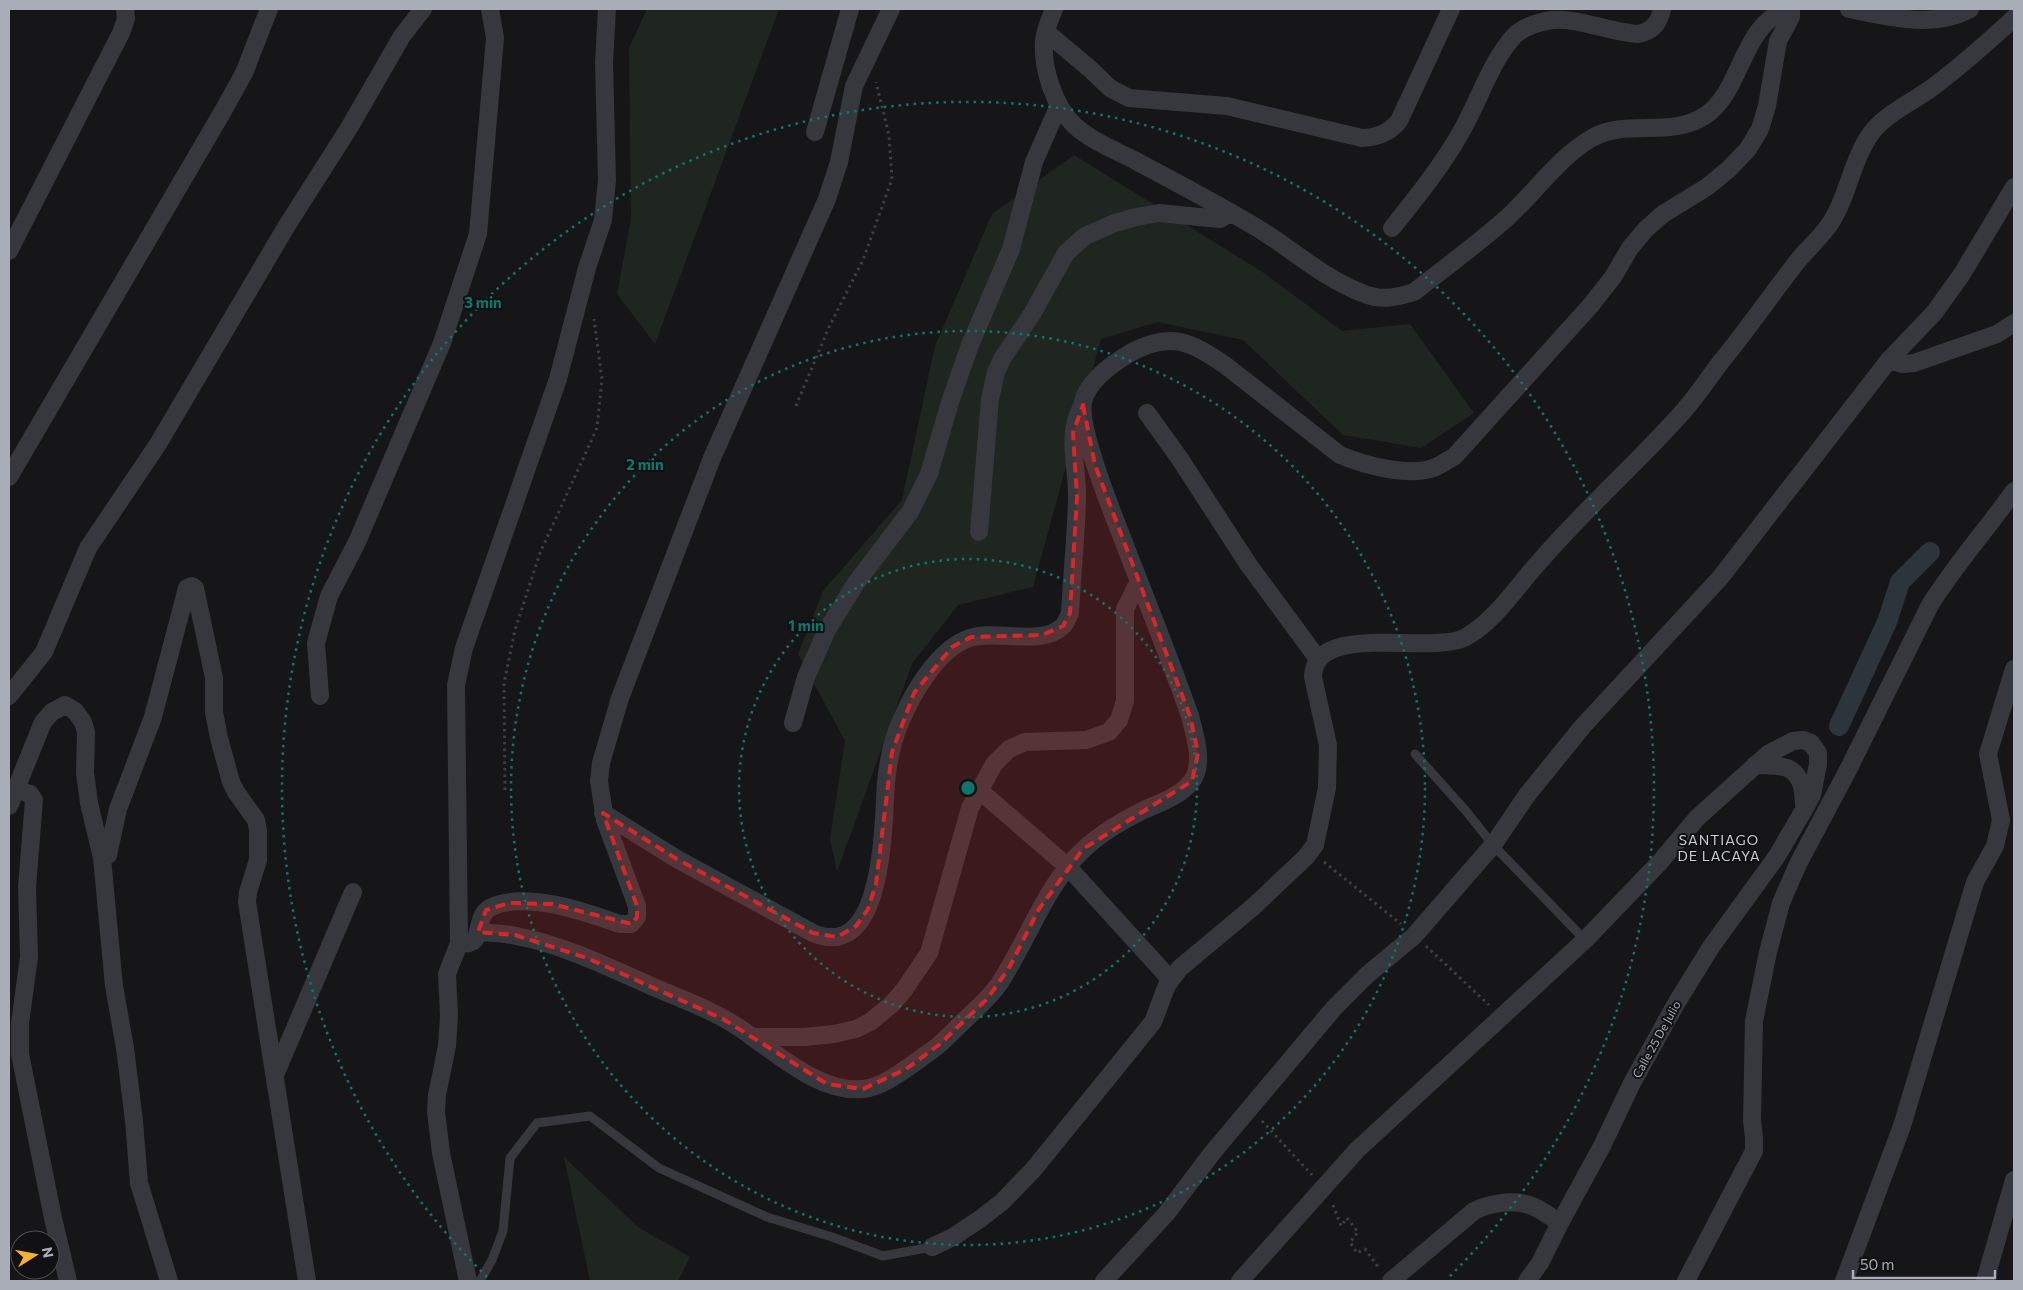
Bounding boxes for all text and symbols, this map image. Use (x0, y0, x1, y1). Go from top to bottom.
text: 3 min (464, 293, 502, 311)
text: 2 min (626, 455, 664, 473)
text: 1 min (788, 616, 824, 634)
centre of rings (959, 779, 977, 797)
district label: SANTIAGO DE LACAYA (1677, 831, 1761, 864)
street label: Calle 25 De Julio (1629, 998, 1684, 1081)
north arrow (10, 1230, 60, 1280)
text: N (39, 1246, 58, 1259)
scale bar (1853, 1248, 1996, 1280)
text: 50 m (1860, 1255, 1894, 1273)

